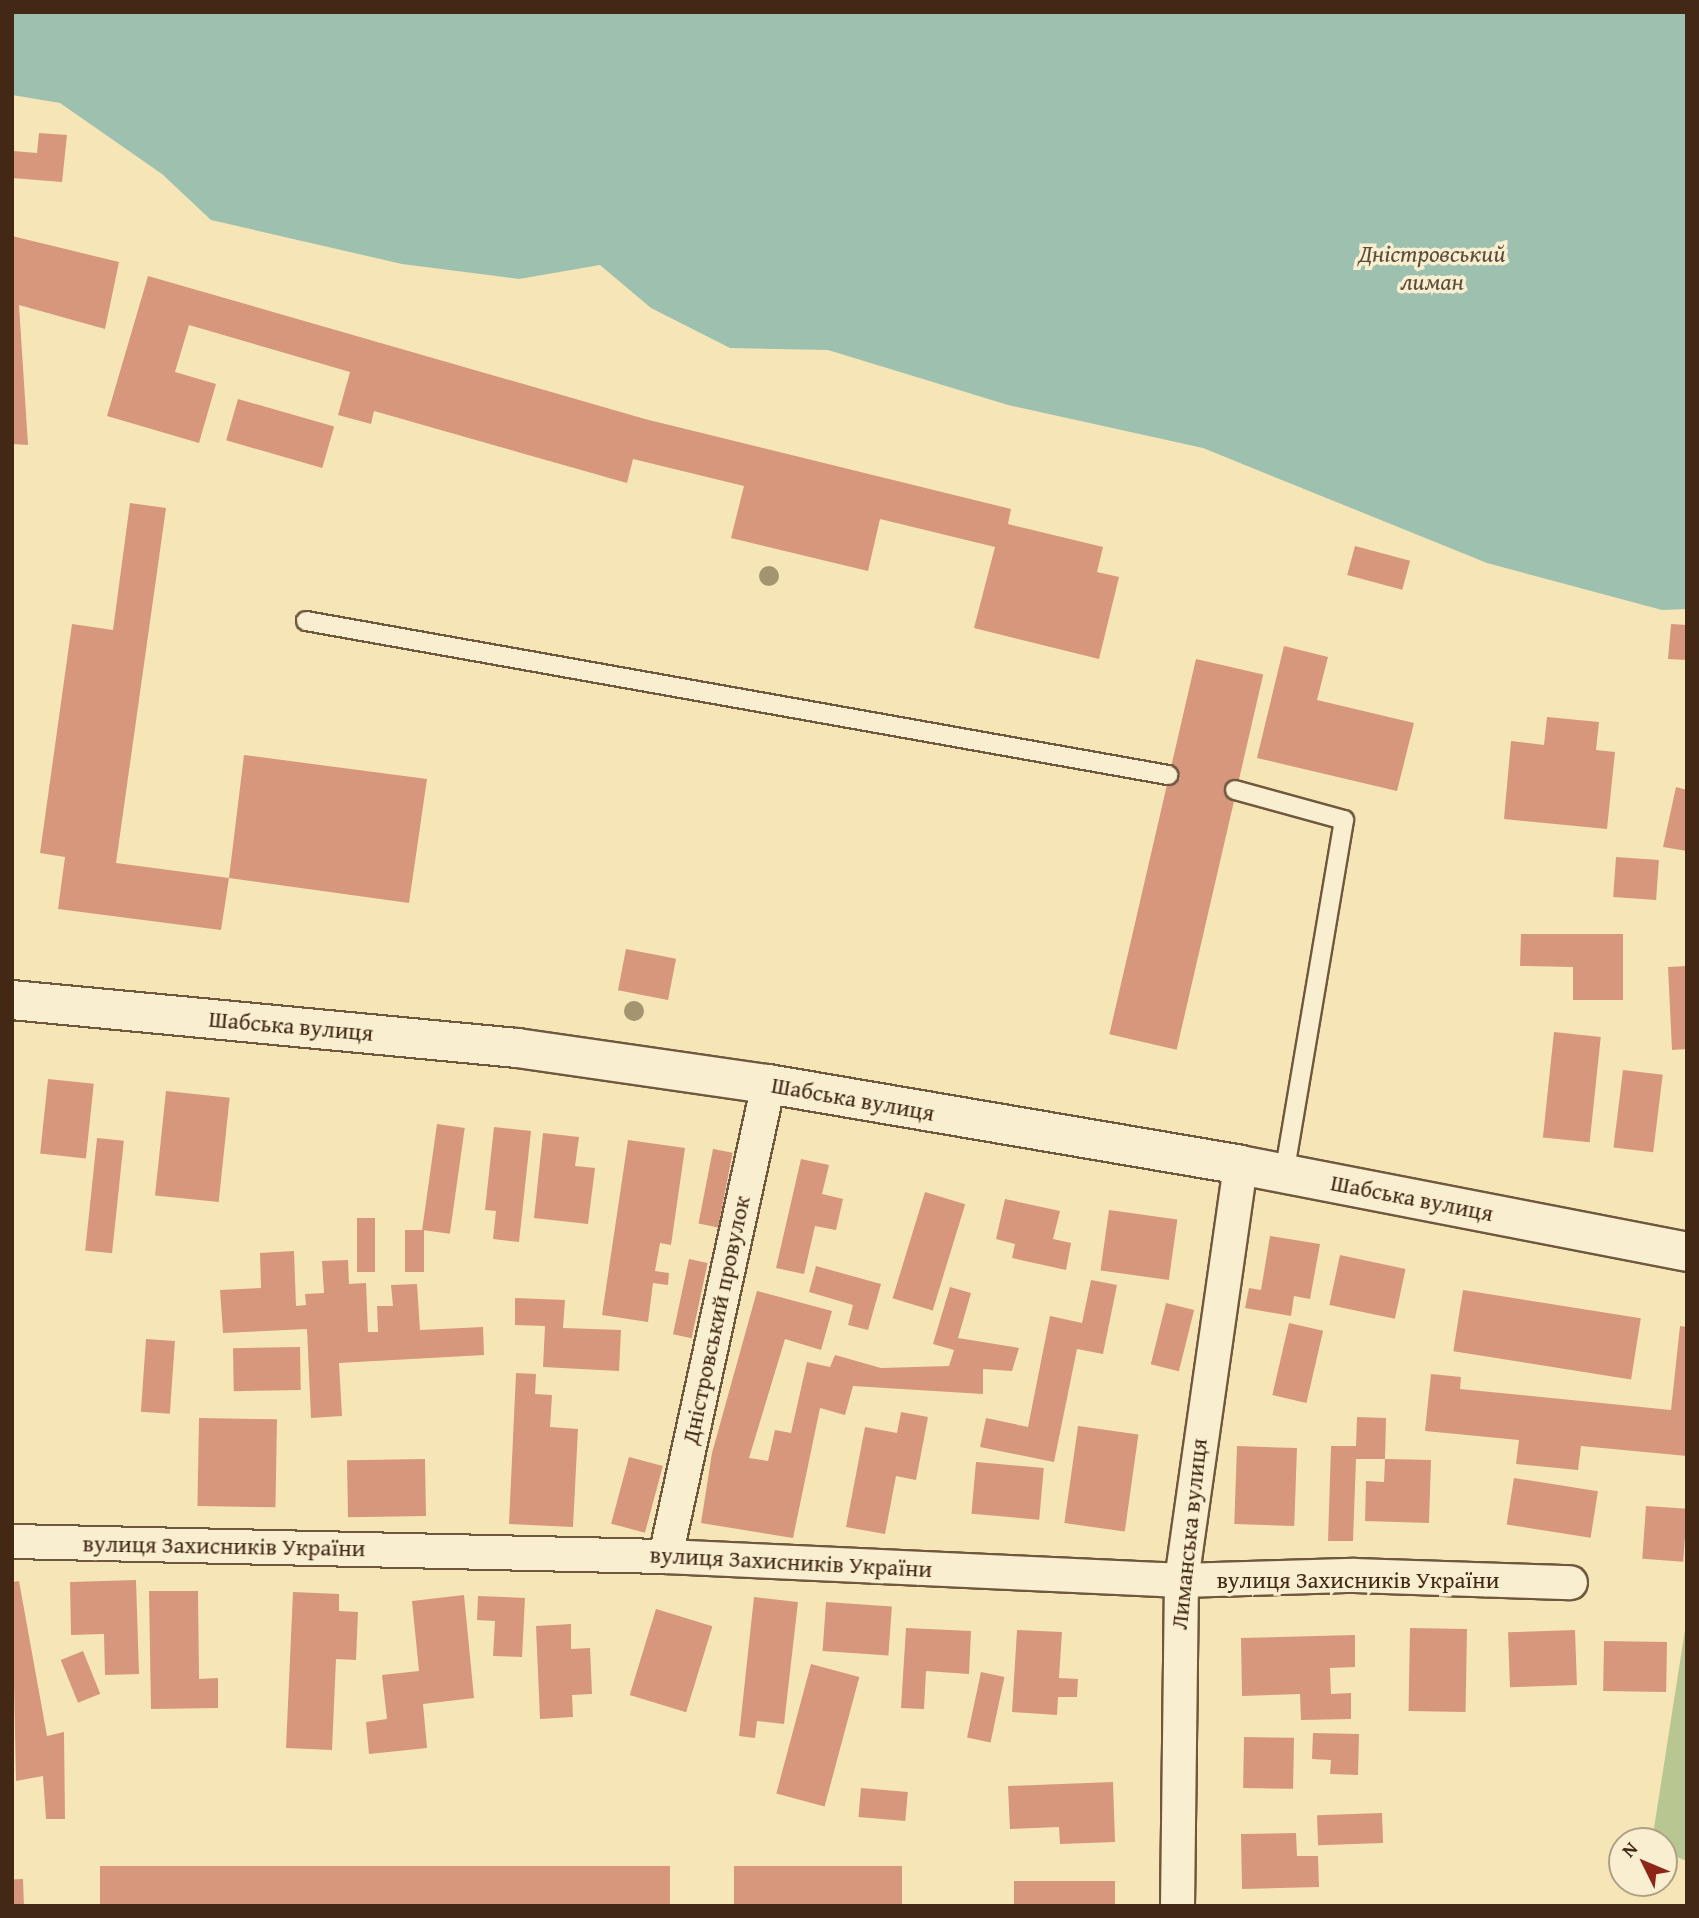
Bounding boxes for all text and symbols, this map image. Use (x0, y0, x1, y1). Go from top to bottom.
water label: Дністровський лиман (1358, 240, 1506, 296)
street label: Шабська вулиця (208, 1005, 374, 1047)
street label: Шабська вулиця (769, 1071, 937, 1127)
street label: Шабська вулиця (1328, 1169, 1496, 1227)
street label: Дністровський провулок (676, 1193, 756, 1447)
street label: Лиманська вулиця (1165, 1437, 1213, 1631)
street label: вулиця Захисників України (82, 1530, 366, 1562)
street label: вулиця Захисників України (649, 1541, 933, 1583)
street label: вулиця Захисників України (1217, 1566, 1499, 1594)
north arrow (1608, 1827, 1678, 1897)
text: N (1615, 1835, 1644, 1863)

